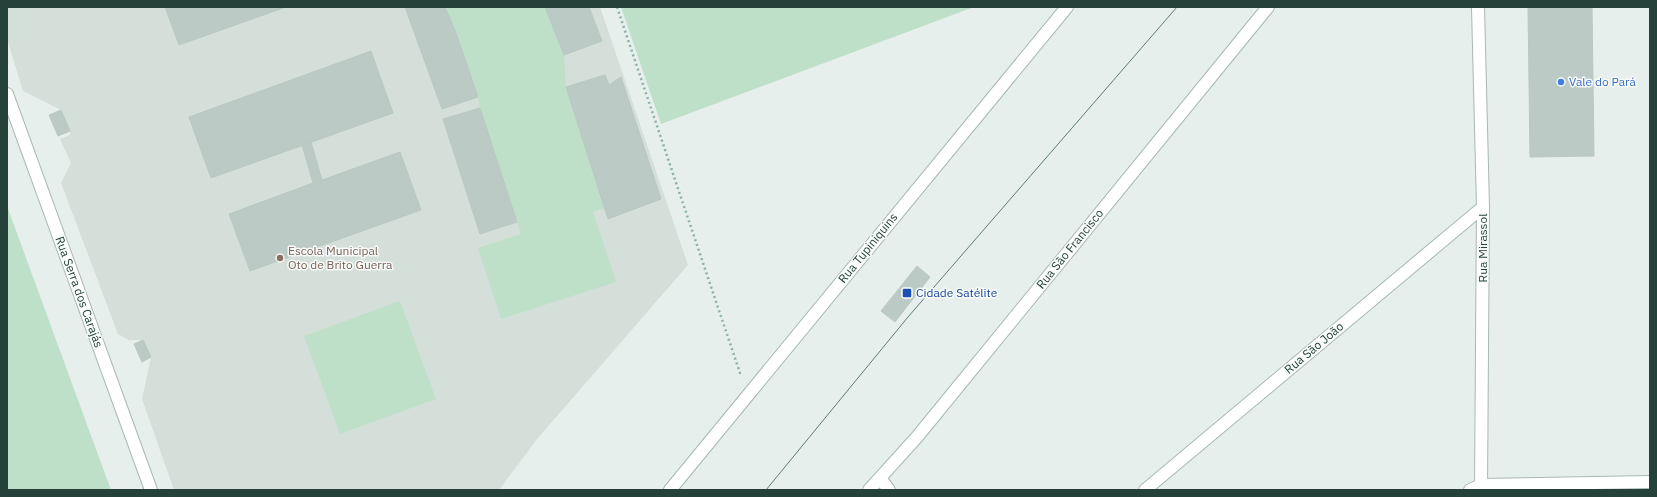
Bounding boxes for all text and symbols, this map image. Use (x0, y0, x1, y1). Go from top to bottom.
place label: Vale do Pará (1569, 74, 1636, 89)
marker: Vale do Pará (1556, 77, 1566, 87)
street label: Rua São Francisco (1033, 206, 1107, 292)
street label: Rua Tupiniquins (835, 209, 901, 286)
street label: Rua Mirassol (1475, 214, 1490, 282)
street label: Rua Serra dos Carajás (52, 234, 107, 350)
place label: Escola Municipal Oto de Brito Guerra (288, 243, 393, 272)
marker: Escola Municipal Oto de Brito Guerra (275, 253, 285, 263)
place label: Cidade Satélite (916, 285, 998, 300)
marker: Cidade Satélite (901, 287, 913, 299)
street label: Rua São João (1281, 318, 1347, 377)

